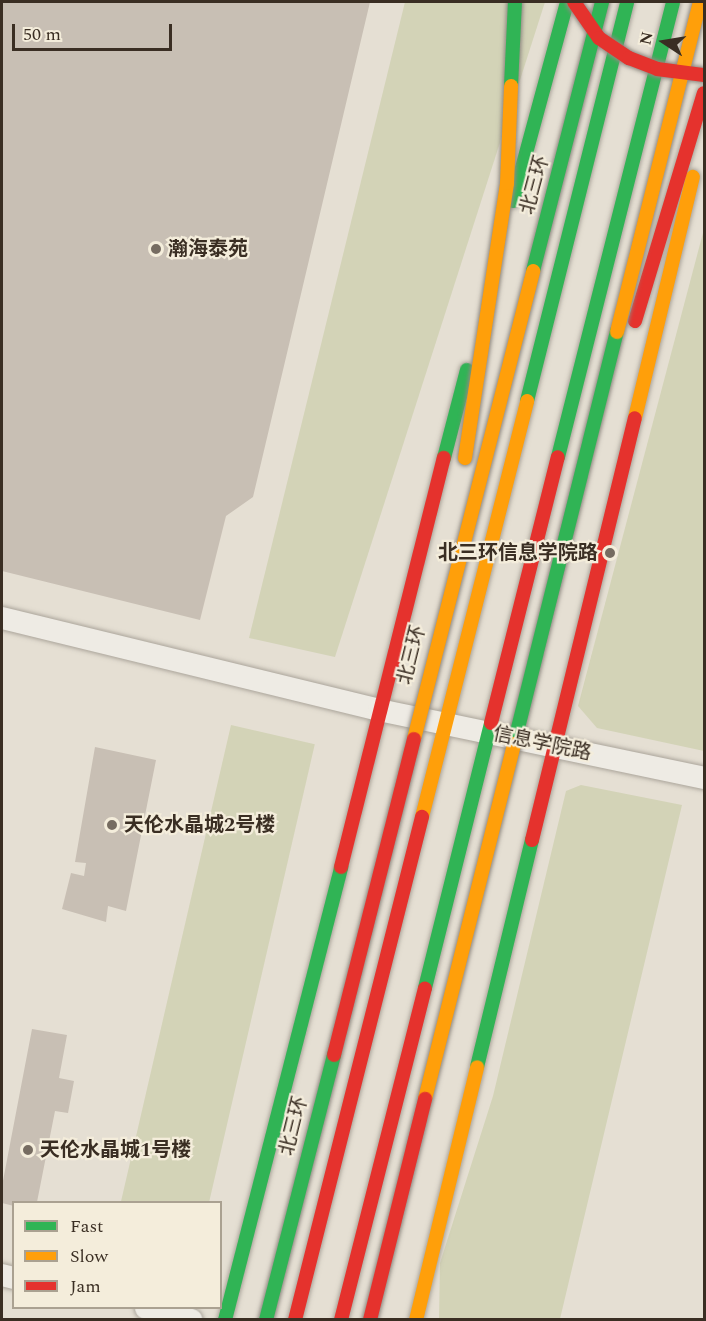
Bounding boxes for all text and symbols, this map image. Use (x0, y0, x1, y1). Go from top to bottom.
scale bar (15, 12, 176, 50)
north arrow (634, 12, 694, 72)
text: 50 m (23, 21, 61, 48)
text: N (633, 29, 659, 47)
street label: 北三环 (516, 153, 554, 217)
place label: 瀚海泰苑 (168, 237, 248, 261)
marker: 瀚海泰苑 (149, 242, 163, 256)
place label: 北三环信息学院路 (438, 541, 598, 565)
marker: 北三环信息学院路 (603, 546, 617, 560)
street label: 北三环 (393, 623, 431, 687)
street label: 信息学院路 (491, 722, 593, 766)
place label: 天伦水晶城2号楼 (124, 813, 275, 837)
marker: 天伦水晶城2号楼 (105, 818, 119, 832)
street label: 北三环 (275, 1094, 313, 1158)
place label: 天伦水晶城1号楼 (40, 1138, 191, 1162)
marker: 天伦水晶城1号楼 (21, 1143, 35, 1157)
legend (12, 1201, 222, 1309)
text: Fast (70, 1213, 103, 1240)
text: Slow (70, 1243, 108, 1270)
text: Jam (70, 1273, 101, 1300)

